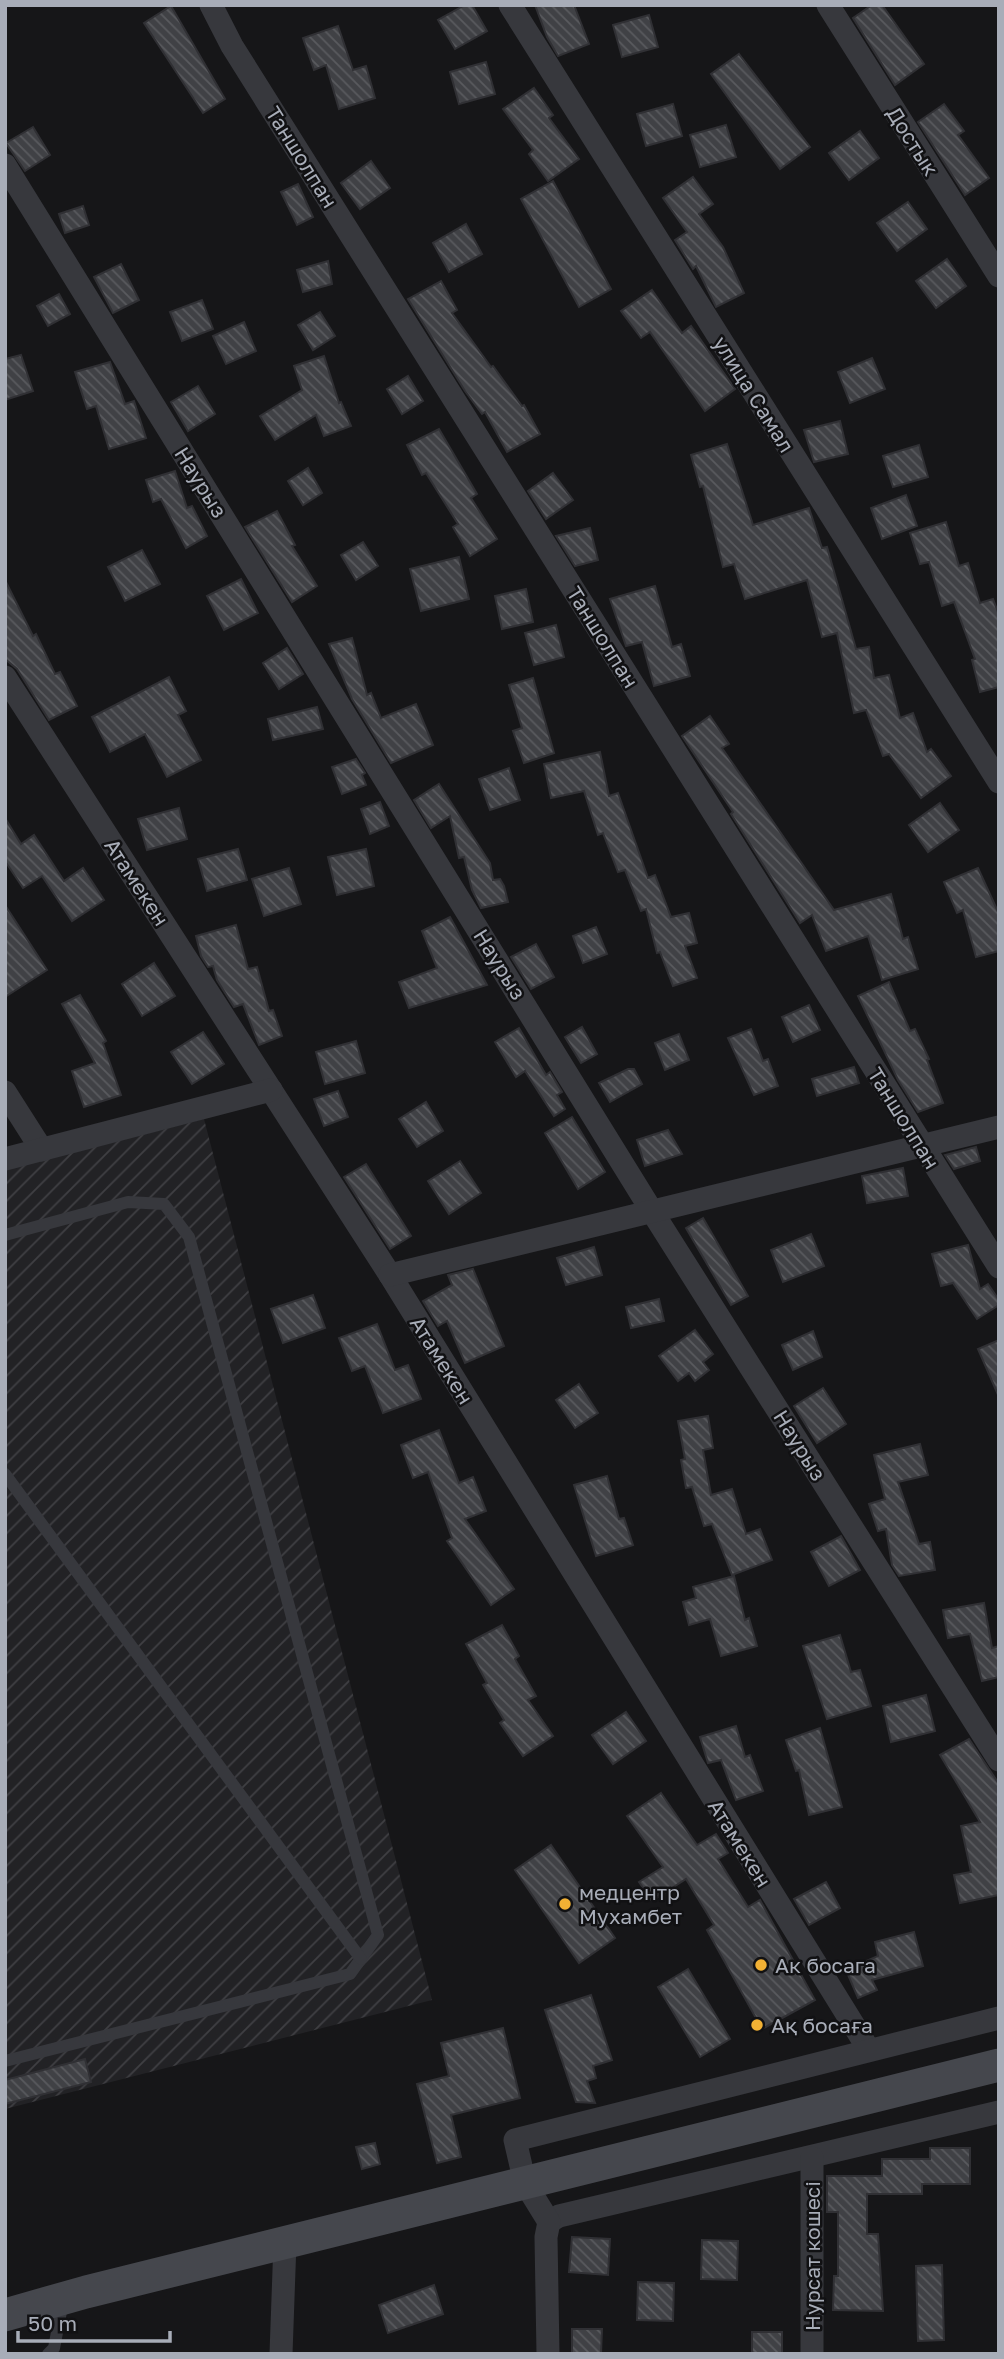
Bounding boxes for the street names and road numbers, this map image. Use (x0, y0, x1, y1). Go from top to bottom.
street label: Таншолпан (261, 101, 343, 213)
street label: Достык (882, 102, 944, 180)
street label: улица Самал (708, 331, 800, 457)
street label: Наурыз (169, 442, 233, 522)
street label: Таншолпан (562, 581, 644, 693)
street label: Атамекен (99, 834, 175, 930)
street label: Наурыз (468, 924, 532, 1004)
street label: Таншолпан (863, 1062, 945, 1174)
street label: Атамекен (405, 1311, 479, 1409)
street label: Наурыз (768, 1405, 832, 1485)
street label: Атамекен (703, 1794, 777, 1892)
street label: Нурсат кошесi (799, 2181, 825, 2331)

